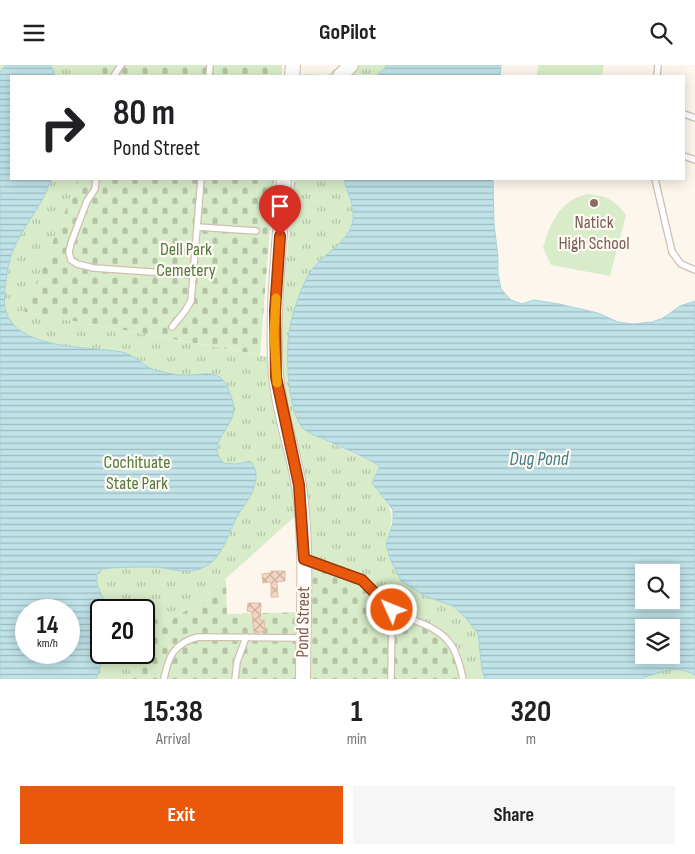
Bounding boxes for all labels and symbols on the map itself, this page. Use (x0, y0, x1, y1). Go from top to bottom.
pin (259, 185, 301, 236)
marker: Natick High School (588, 197, 600, 209)
place label: Natick High School (558, 212, 630, 254)
park label: Dell Park Cemetery (156, 239, 216, 281)
water label: Dug Pond (510, 448, 570, 471)
park label: Cochituate State Park (104, 452, 170, 494)
position arrow (365, 583, 417, 635)
street label: Pond Street (292, 586, 314, 658)
speed limit sign: 20 (90, 599, 155, 664)

